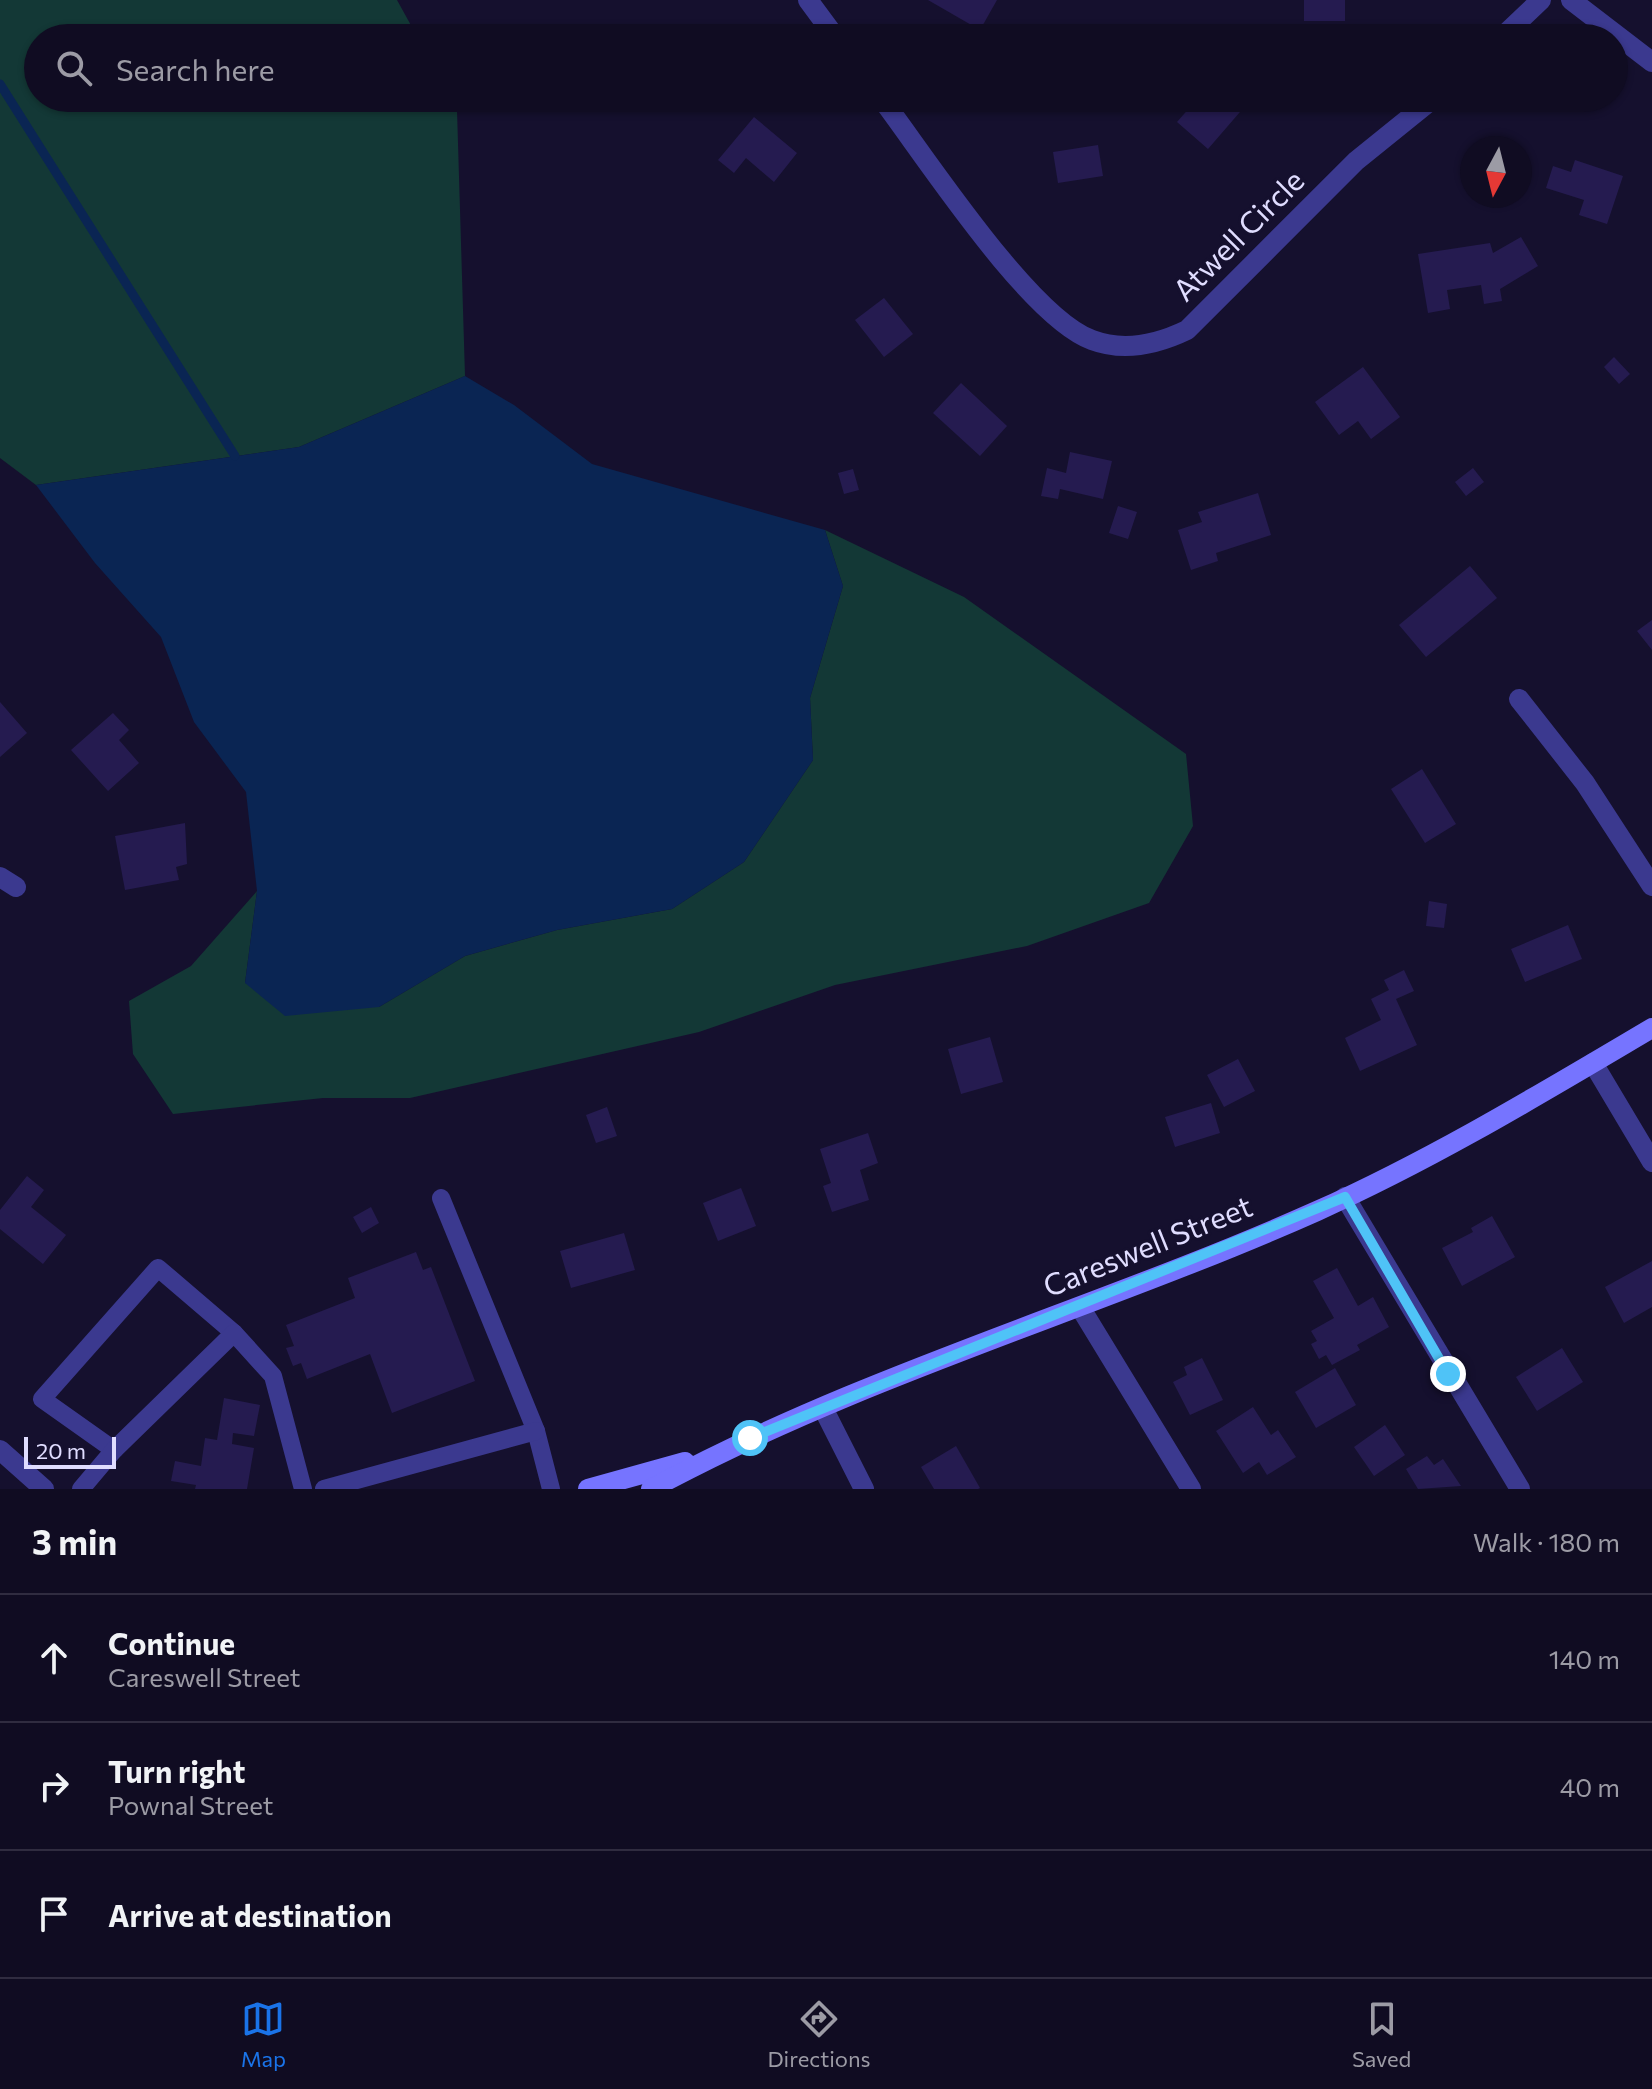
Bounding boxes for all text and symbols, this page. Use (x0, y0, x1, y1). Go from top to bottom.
search box (24, 24, 1628, 112)
icon: search (52, 46, 96, 90)
text: Search here (116, 50, 275, 87)
north arrow (1460, 136, 1532, 208)
street label: Atwell Circle (1164, 161, 1310, 307)
street label: Careswell Street (1037, 1186, 1257, 1303)
route end (1430, 1356, 1466, 1392)
route start (732, 1420, 768, 1456)
scale bar (24, 1433, 116, 1469)
text: 20 m (36, 1437, 86, 1464)
text: 3 min (32, 1520, 117, 1562)
text: Walk · 180 m (1473, 1526, 1620, 1557)
text: Continue (108, 1624, 235, 1661)
icon: ahead (32, 1636, 76, 1680)
text: 140 m (1549, 1643, 1620, 1674)
text: Careswell Street (108, 1661, 300, 1692)
text: Turn right (108, 1752, 245, 1789)
icon: right (32, 1764, 76, 1808)
text: 40 m (1560, 1771, 1620, 1802)
text: Pownal Street (108, 1789, 273, 1820)
icon: arrive (32, 1892, 76, 1936)
text: Arrive at destination (108, 1896, 392, 1933)
tab: Map (241, 1997, 286, 2072)
tab: Directions (767, 1997, 871, 2072)
tab: Saved (1352, 1997, 1411, 2072)

